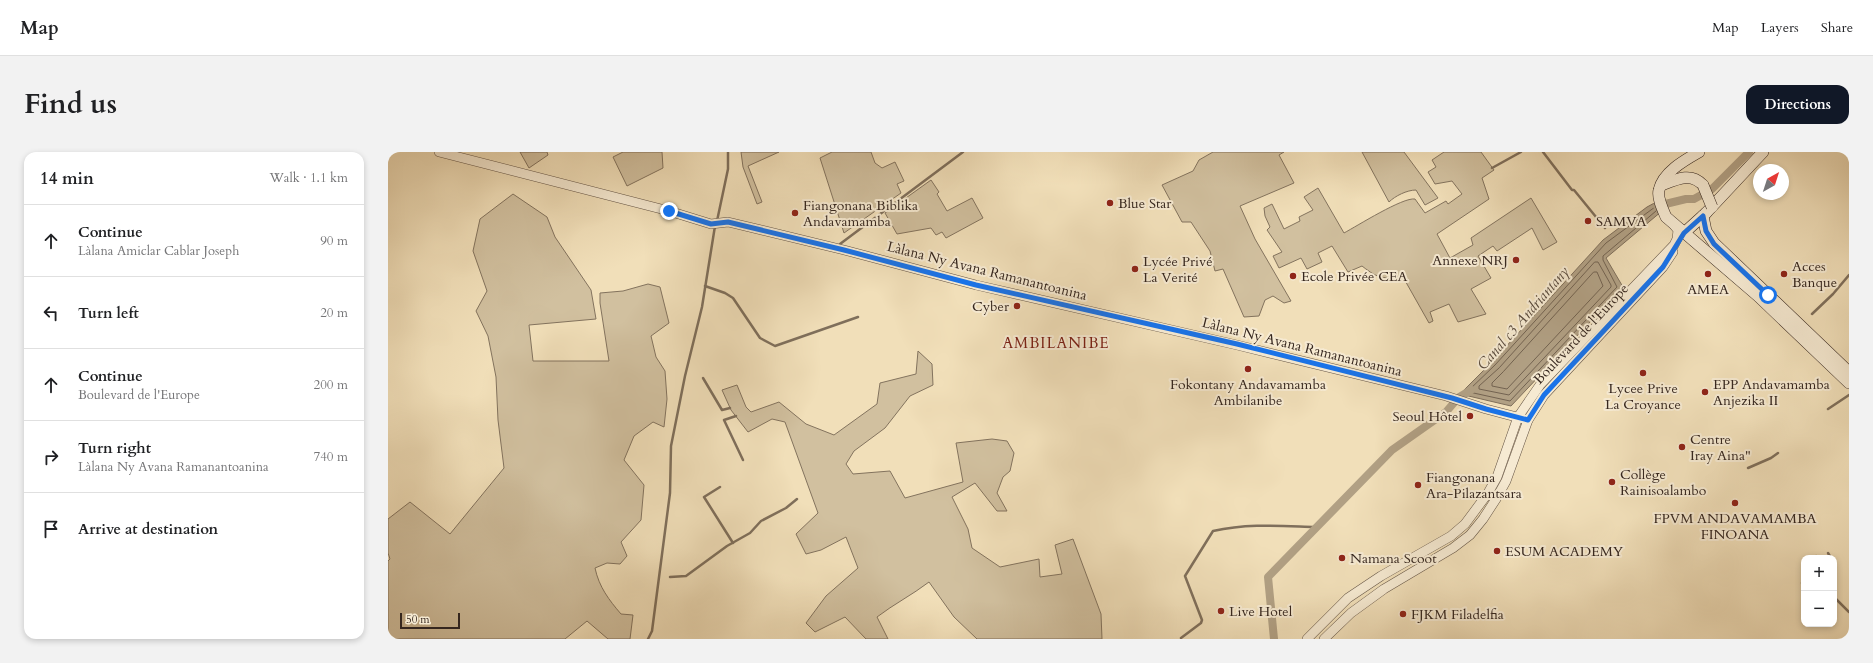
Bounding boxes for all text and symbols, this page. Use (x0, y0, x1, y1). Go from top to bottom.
text: Map (20, 15, 59, 41)
text: Map (1712, 18, 1739, 37)
text: Layers (1761, 18, 1799, 37)
text: Share (1821, 18, 1853, 37)
text: Find us (24, 85, 117, 123)
button: Directions (1746, 85, 1849, 124)
north arrow (1753, 164, 1789, 200)
text: 14 min (40, 167, 94, 190)
text: Walk · 1.1 km (269, 169, 348, 187)
place label: Blue Star (1118, 194, 1172, 213)
place label: Fiangonana Biblika Andavamamba (803, 196, 918, 231)
marker: Blue Star (1105, 198, 1115, 208)
route end (660, 202, 678, 220)
marker: Fiangonana Biblika Andavamamba (790, 208, 800, 218)
place label: SAMVA (1596, 212, 1646, 231)
marker: SAMVA (1583, 216, 1593, 226)
text: Continue (78, 222, 143, 242)
icon: ahead (40, 230, 62, 252)
text: 90 m (320, 232, 348, 250)
street label: Làlana Ny Avana Ramanantoanina (885, 237, 1089, 305)
text: Làlana Amiclar Cablar Joseph (78, 242, 239, 260)
place label: Annexe NRJ (1432, 251, 1508, 270)
place label: Lycée Privé La Verité (1143, 252, 1213, 287)
marker: Annexe NRJ (1511, 255, 1521, 265)
place label: Acces Banque (1792, 257, 1837, 292)
water label: Canal c3 Andriantany (1472, 261, 1574, 374)
marker: Lycée Privé La Verité (1130, 264, 1140, 274)
place label: Ecole Privée CEA (1301, 267, 1407, 286)
marker: AMEA (1703, 269, 1713, 279)
marker: Acces Banque (1779, 269, 1789, 279)
marker: Ecole Privée CEA (1288, 271, 1298, 281)
street label: Boulevard de l'Europe (1529, 280, 1633, 388)
place label: AMEA (1687, 280, 1729, 299)
route start (1759, 286, 1777, 304)
place label: Cyber (972, 297, 1010, 316)
marker: Cyber (1012, 301, 1022, 311)
icon: left (40, 302, 62, 324)
text: Turn left (78, 303, 139, 323)
text: 20 m (320, 304, 348, 322)
street label: Làlana Ny Avana Ramanantoanina (1200, 313, 1404, 381)
district label: AMBILANIBE (1002, 333, 1110, 353)
marker: Fokontany Andavamamba Ambilanibe (1243, 364, 1253, 374)
text: Continue (78, 366, 143, 386)
marker: Lycee Prive La Croyance (1638, 368, 1648, 378)
icon: ahead (40, 374, 62, 396)
place label: Fokontany Andavamamba Ambilanibe (1170, 375, 1326, 410)
place label: EPP Andavamamba Anjezika II (1713, 375, 1830, 410)
text: 200 m (314, 376, 348, 394)
place label: Lycee Prive La Croyance (1605, 379, 1681, 414)
text: Boulevard de l'Europe (78, 386, 200, 404)
marker: EPP Andavamamba Anjezika II (1700, 387, 1710, 397)
place label: Seoul Hôtel (1392, 407, 1462, 426)
marker: Seoul Hôtel (1465, 411, 1475, 421)
place label: Centre Iray Aina" (1690, 430, 1751, 465)
text: Turn right (78, 438, 151, 458)
marker: Centre Iray Aina" (1677, 442, 1687, 452)
icon: right (40, 446, 62, 468)
text: 740 m (314, 448, 348, 466)
text: Làlana Ny Avana Ramanantoanina (78, 458, 269, 476)
place label: Collège Rainisoalambo (1620, 465, 1707, 500)
place label: Fiangonana Ara-Pilazantsara (1426, 468, 1522, 503)
marker: Collège Rainisoalambo (1607, 477, 1617, 487)
marker: Fiangonana Ara-Pilazantsara (1413, 480, 1423, 490)
marker: FPVM ANDAVAMAMBA FINOANA (1730, 498, 1740, 508)
place label: FPVM ANDAVAMAMBA FINOANA (1654, 509, 1816, 544)
icon: arrive (40, 518, 62, 540)
text: Arrive at destination (78, 519, 218, 539)
place label: ESUM ACADEMY (1505, 542, 1624, 561)
marker: ESUM ACADEMY (1492, 546, 1502, 556)
place label: Namana Scoot (1350, 549, 1437, 568)
marker: Namana Scoot (1337, 553, 1347, 563)
map controls (1801, 555, 1837, 627)
button: + (1801, 555, 1837, 591)
button: − (1801, 591, 1837, 627)
place label: Live Hotel (1229, 602, 1293, 621)
place label: FJKM Filadelfia (1411, 605, 1504, 624)
marker: Live Hotel (1216, 606, 1226, 616)
marker: FJKM Filadelfia (1398, 609, 1408, 619)
scale bar (400, 611, 460, 630)
text: 50 m (406, 612, 430, 627)

